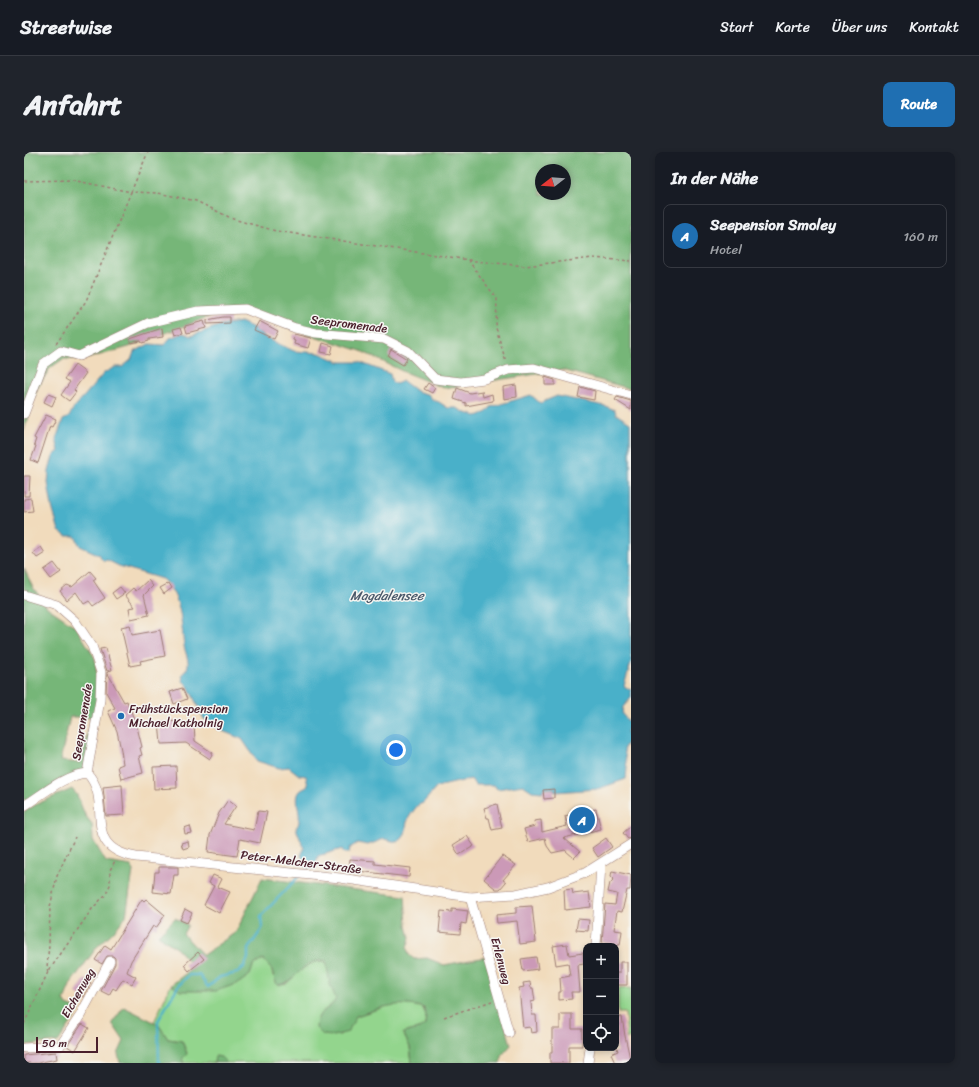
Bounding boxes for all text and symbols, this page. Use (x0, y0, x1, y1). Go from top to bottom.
text: Streetwise (20, 11, 112, 44)
text: Start (720, 15, 753, 40)
text: Karte (775, 15, 810, 40)
text: Über uns (832, 15, 887, 40)
text: Kontakt (909, 15, 959, 40)
text: Anfahrt (24, 80, 122, 129)
button: Route (883, 82, 955, 127)
text: In der Nähe (671, 163, 758, 193)
north arrow (535, 164, 571, 200)
text: Seepension Smoley (710, 212, 836, 238)
text: A (681, 225, 689, 248)
text: 160 m (903, 225, 938, 248)
text: Hotel (710, 238, 742, 261)
street label: Seepromenade (309, 308, 389, 340)
water label: Magdalensee (350, 584, 425, 607)
street label: Seepromenade (65, 682, 99, 762)
place label: Frühstückspension Michael Katholnig (129, 698, 228, 734)
marker: Frühstückspension Michael Katholnig (116, 711, 126, 721)
your location (386, 740, 406, 760)
pin: A (569, 805, 595, 835)
street label: Peter-Melcher-Straße (239, 844, 363, 880)
street label: Erlenweg (484, 935, 518, 987)
map controls (583, 943, 619, 1051)
button: + (583, 943, 619, 979)
street label: Eichenweg (55, 964, 101, 1022)
button: − (583, 979, 619, 1015)
button: locate (583, 1015, 619, 1051)
text: 50 m (42, 1034, 67, 1053)
scale bar (36, 1035, 98, 1054)

